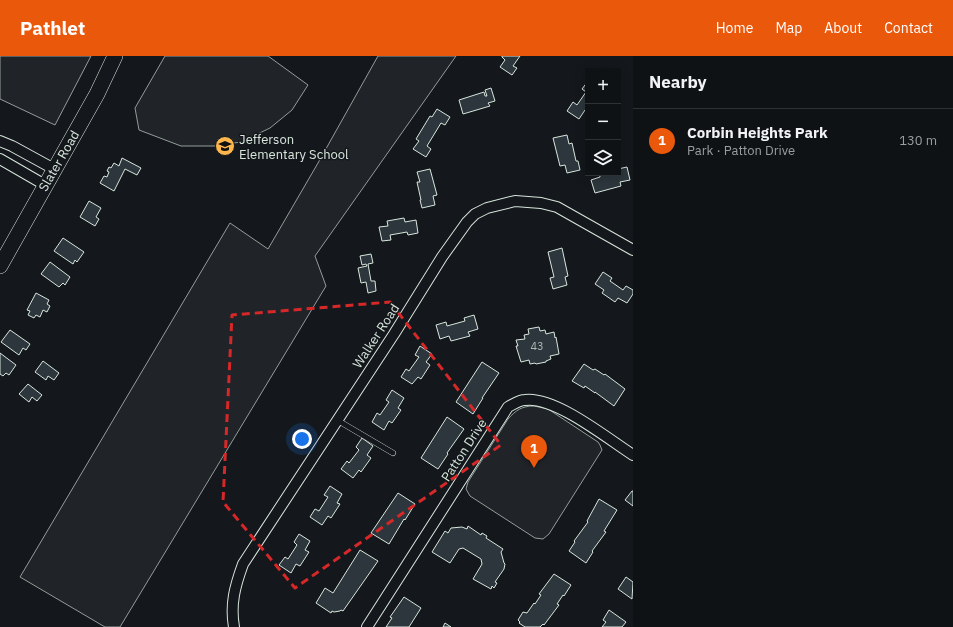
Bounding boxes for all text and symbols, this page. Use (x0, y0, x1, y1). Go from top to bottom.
text: Pathlet (20, 16, 85, 40)
text: Home (716, 19, 753, 37)
text: Map (775, 19, 802, 37)
text: About (824, 19, 862, 37)
text: Contact (884, 19, 933, 37)
map controls (585, 68, 621, 176)
button: + (585, 68, 621, 104)
text: Nearby (649, 71, 707, 93)
button: − (585, 104, 621, 140)
text: Corbin Heights Park (687, 123, 828, 142)
street label: Slater Road (35, 128, 83, 194)
place label: Jefferson Elementary School (239, 131, 349, 163)
text: 1 (658, 132, 666, 149)
text: 130 m (899, 132, 937, 149)
school or university icon: Jefferson Elementary School (214, 135, 236, 157)
button: layers (585, 140, 621, 176)
text: Park · Patton Drive (687, 142, 795, 159)
street label: Walker Road (349, 301, 403, 371)
house number: 43 (530, 339, 544, 353)
street label: Patton Drive (437, 415, 491, 485)
your location (292, 429, 312, 449)
pin: 1 (521, 435, 547, 468)

